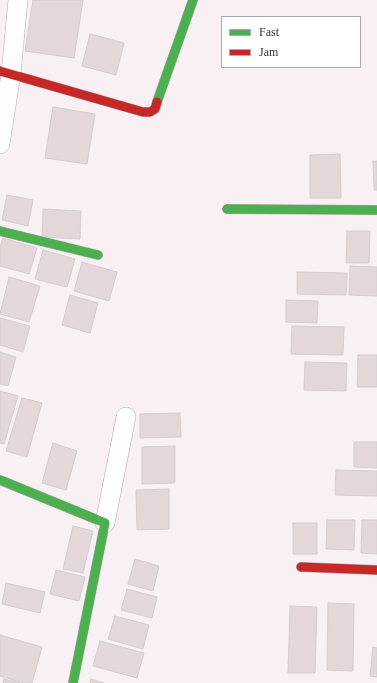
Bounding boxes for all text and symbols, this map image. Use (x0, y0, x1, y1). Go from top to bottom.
legend (221, 16, 361, 68)
text: Fast (259, 25, 279, 39)
text: Jam (259, 45, 278, 59)

